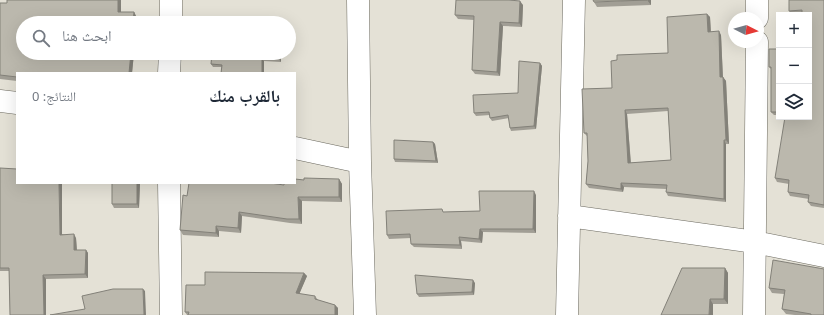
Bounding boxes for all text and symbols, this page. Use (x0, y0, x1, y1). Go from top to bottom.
north arrow (728, 12, 764, 48)
map controls (776, 12, 812, 120)
button: + (776, 12, 812, 48)
search box (16, 16, 296, 60)
text: ابحث هنا (62, 25, 112, 45)
icon: search (30, 27, 52, 49)
button: − (776, 48, 812, 84)
text: بالقرب منك (209, 84, 280, 107)
button: layers (776, 84, 812, 120)
text: النتائج: 0 (32, 87, 76, 105)

